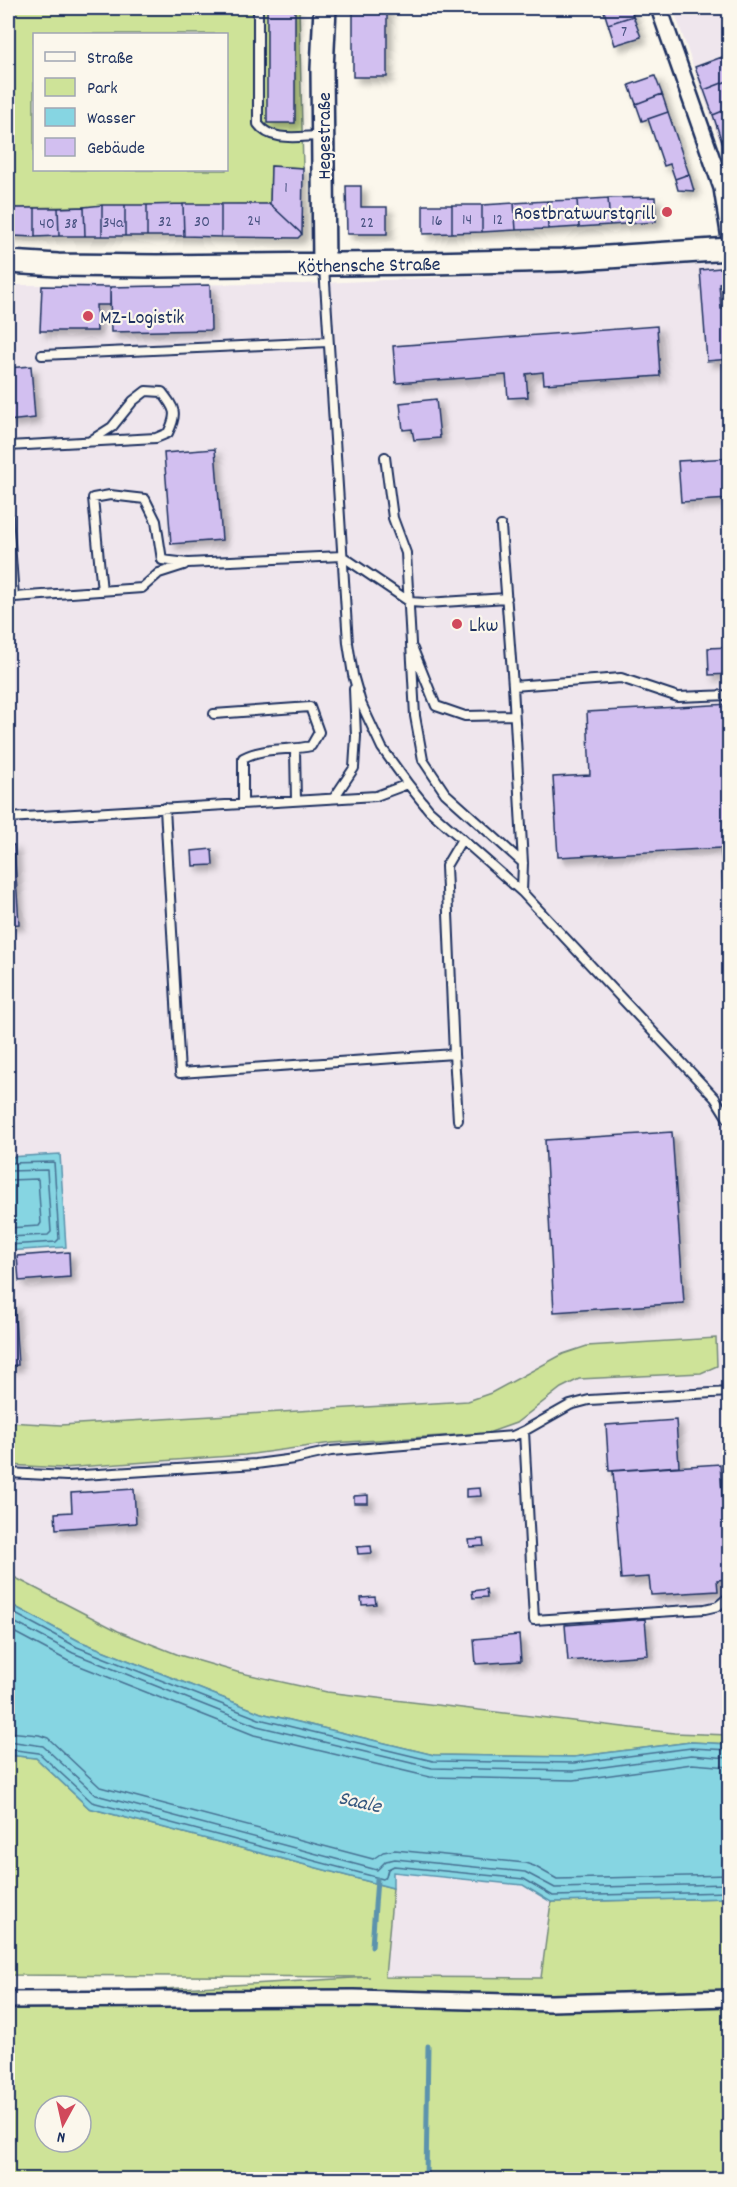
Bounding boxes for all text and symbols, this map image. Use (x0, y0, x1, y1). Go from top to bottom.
house number: 7 (621, 21, 627, 44)
legend (33, 33, 228, 171)
text: Straße (87, 47, 133, 72)
text: Park (87, 77, 118, 102)
street label: Hegestraße (312, 92, 340, 180)
text: Wasser (87, 107, 136, 132)
text: Gebäude (87, 137, 145, 162)
house number: 1 (284, 177, 288, 200)
place label: Rostbratwurstgrill (514, 201, 655, 229)
marker: Rostbratwurstgrill (660, 205, 674, 219)
house number: 14 (462, 209, 472, 232)
house number: 12 (493, 209, 503, 232)
house number: 24 (247, 210, 261, 233)
house number: 16 (431, 210, 443, 233)
house number: 32 (158, 211, 172, 234)
house number: 30 (194, 211, 210, 234)
house number: 34a (102, 212, 124, 235)
house number: 22 (360, 212, 374, 235)
house number: 40 (39, 213, 55, 236)
house number: 38 (64, 213, 78, 236)
street label: Köthensche Straße (297, 252, 441, 282)
place label: MZ-Logistik (100, 305, 185, 333)
marker: MZ-Logistik (81, 309, 95, 323)
place label: Lkw (469, 613, 498, 641)
marker: Lkw (450, 617, 464, 631)
water label: Saale (335, 1784, 385, 1824)
north arrow (33, 2094, 93, 2154)
text: N (56, 2124, 67, 2148)

